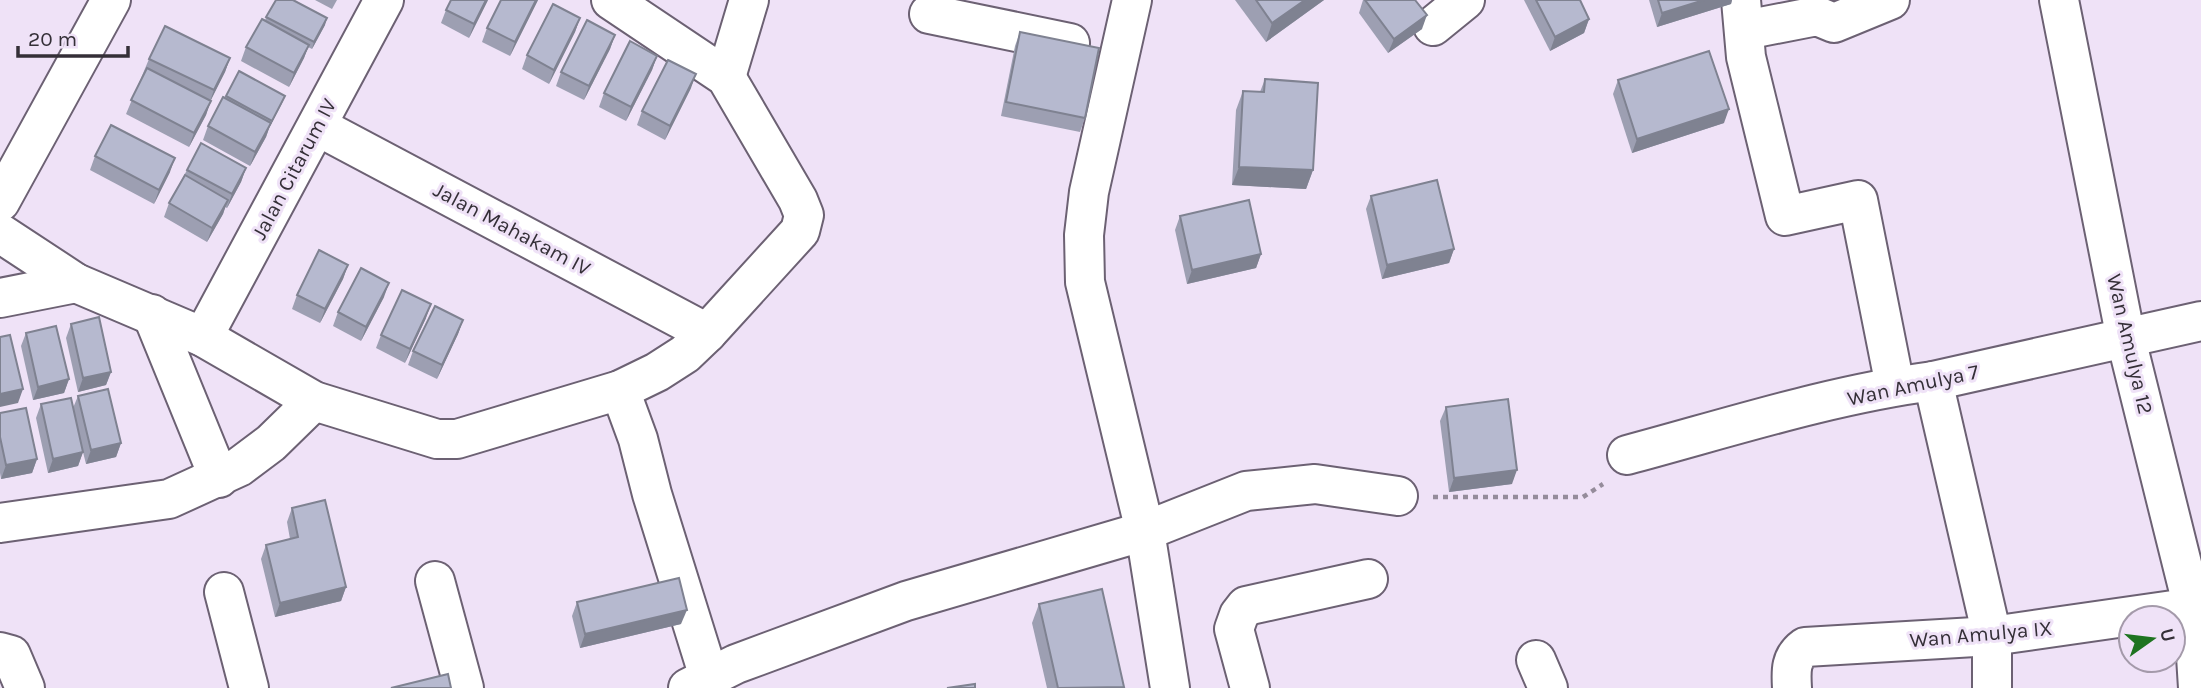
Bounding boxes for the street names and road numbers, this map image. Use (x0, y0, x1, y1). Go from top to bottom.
street label: Jalan Citarum IV (247, 94, 341, 244)
street label: Jalan Mahakam IV (429, 177, 595, 281)
street label: Wan Amulya 12 (2102, 272, 2158, 416)
street label: Wan Amulya 7 (1845, 359, 1981, 411)
street label: Wan Amulya IX (1909, 616, 2053, 652)

